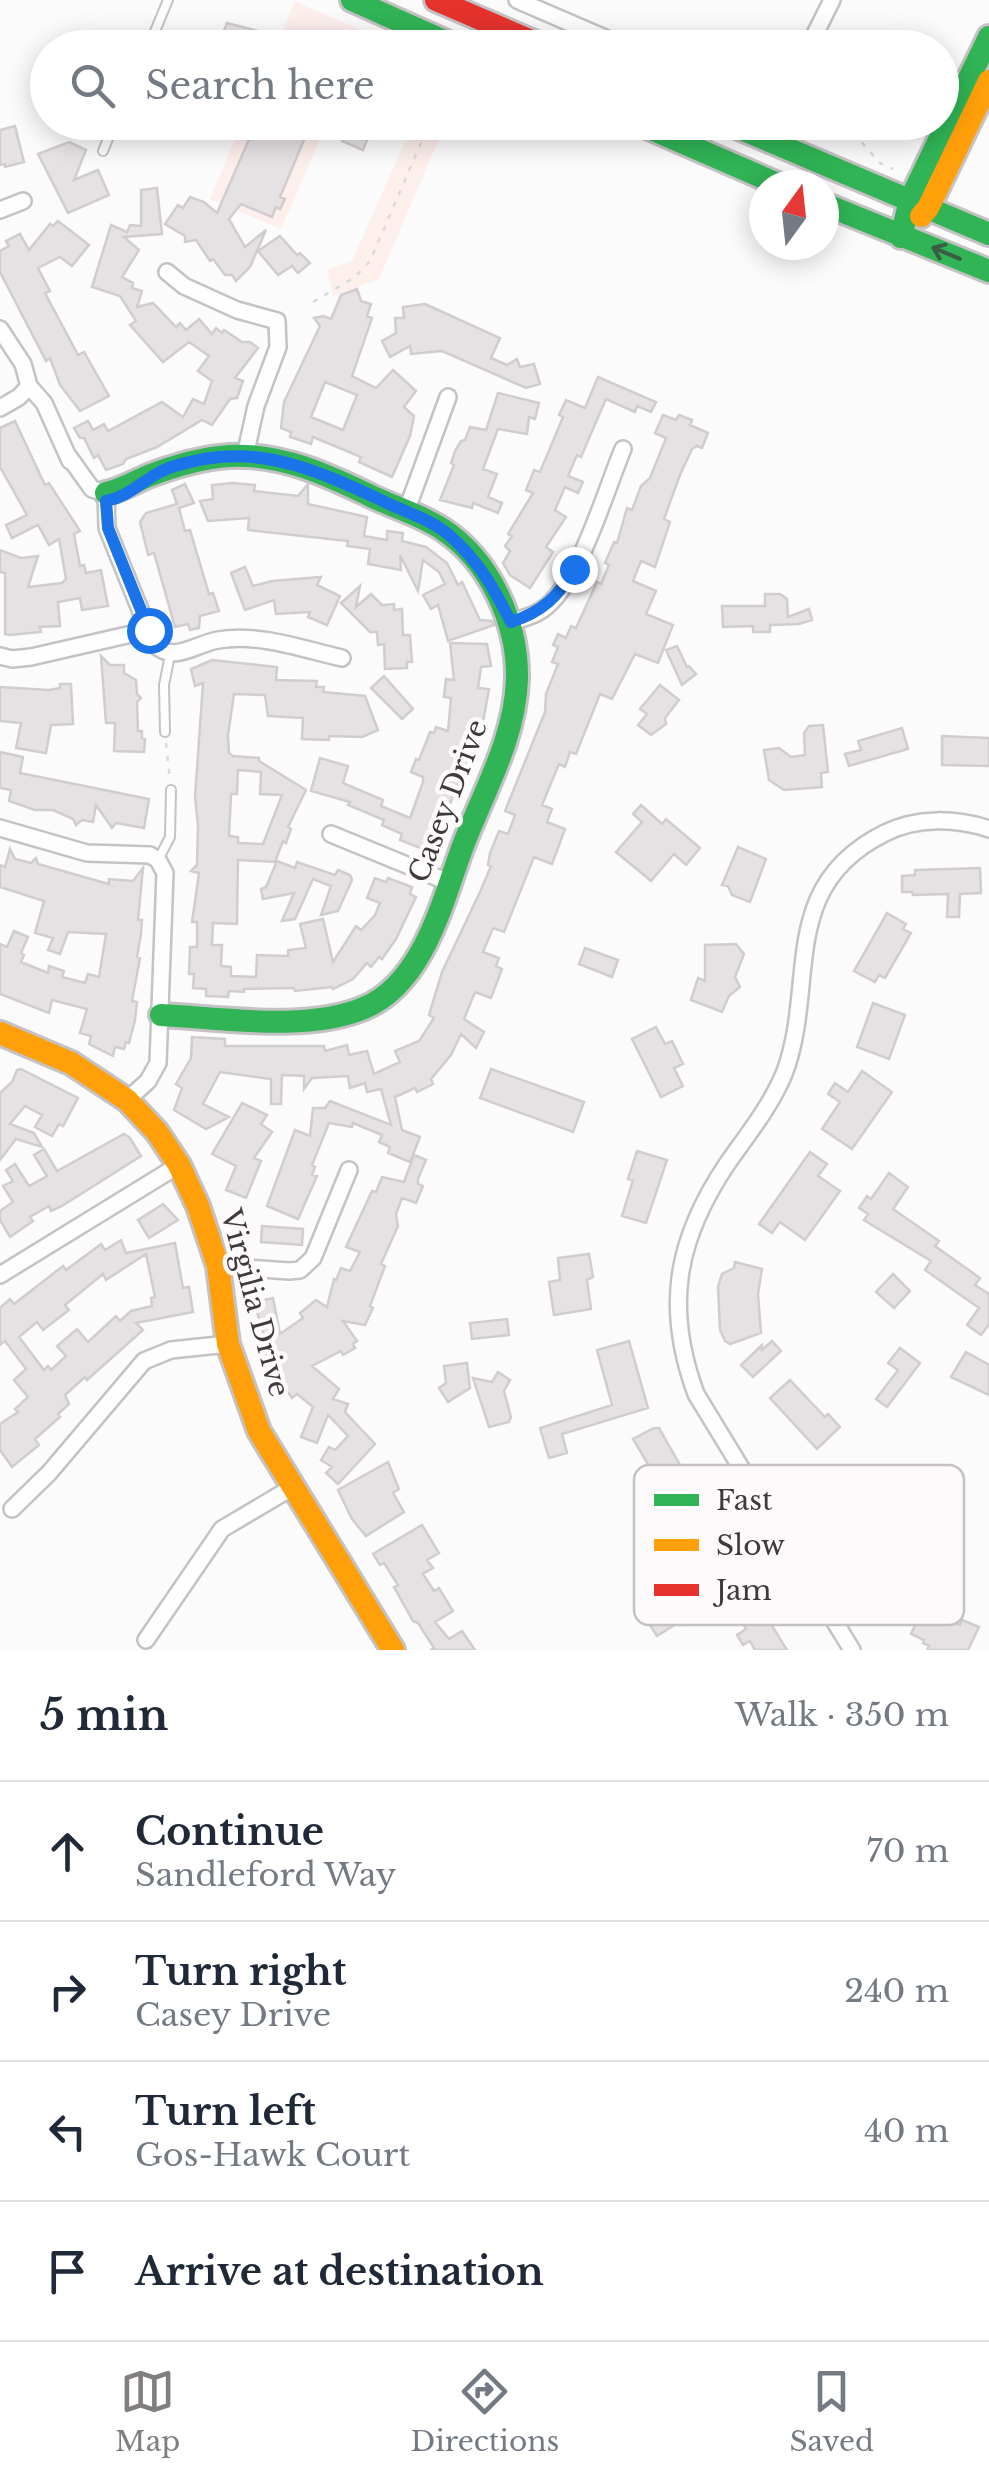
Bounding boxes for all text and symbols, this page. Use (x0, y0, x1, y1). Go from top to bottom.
search box (30, 30, 959, 140)
icon: search (65, 58, 120, 113)
text: Search here (145, 62, 375, 109)
north arrow (749, 170, 839, 260)
one-way arrow (931, 243, 962, 261)
route end (552, 547, 598, 593)
route start (127, 608, 173, 654)
street label: Casey Drive (401, 715, 495, 887)
street label: Virgilia Drive (213, 1204, 297, 1401)
legend (634, 1465, 964, 1625)
text: Fast (716, 1483, 773, 1518)
text: Slow (716, 1528, 785, 1563)
text: Jam (712, 1573, 772, 1608)
text: 5 min (40, 1689, 168, 1741)
text: Walk · 350 m (735, 1695, 949, 1735)
text: Continue (135, 1808, 324, 1855)
icon: ahead (40, 1824, 95, 1879)
text: 70 m (867, 1831, 949, 1871)
text: Sandleford Way (135, 1855, 396, 1895)
text: Turn right (135, 1948, 346, 1995)
icon: right (40, 1964, 95, 2019)
text: 240 m (844, 1971, 949, 2011)
text: Casey Drive (135, 1995, 331, 2035)
text: Turn left (135, 2088, 316, 2135)
icon: left (40, 2104, 95, 2159)
text: 40 m (864, 2111, 949, 2151)
text: Gos-Hawk Court (135, 2135, 410, 2175)
icon: arrive (40, 2244, 95, 2299)
text: Arrive at destination (135, 2248, 544, 2295)
tab: Map (115, 2364, 180, 2459)
tab: Directions (410, 2364, 559, 2459)
tab: Saved (789, 2364, 874, 2459)

